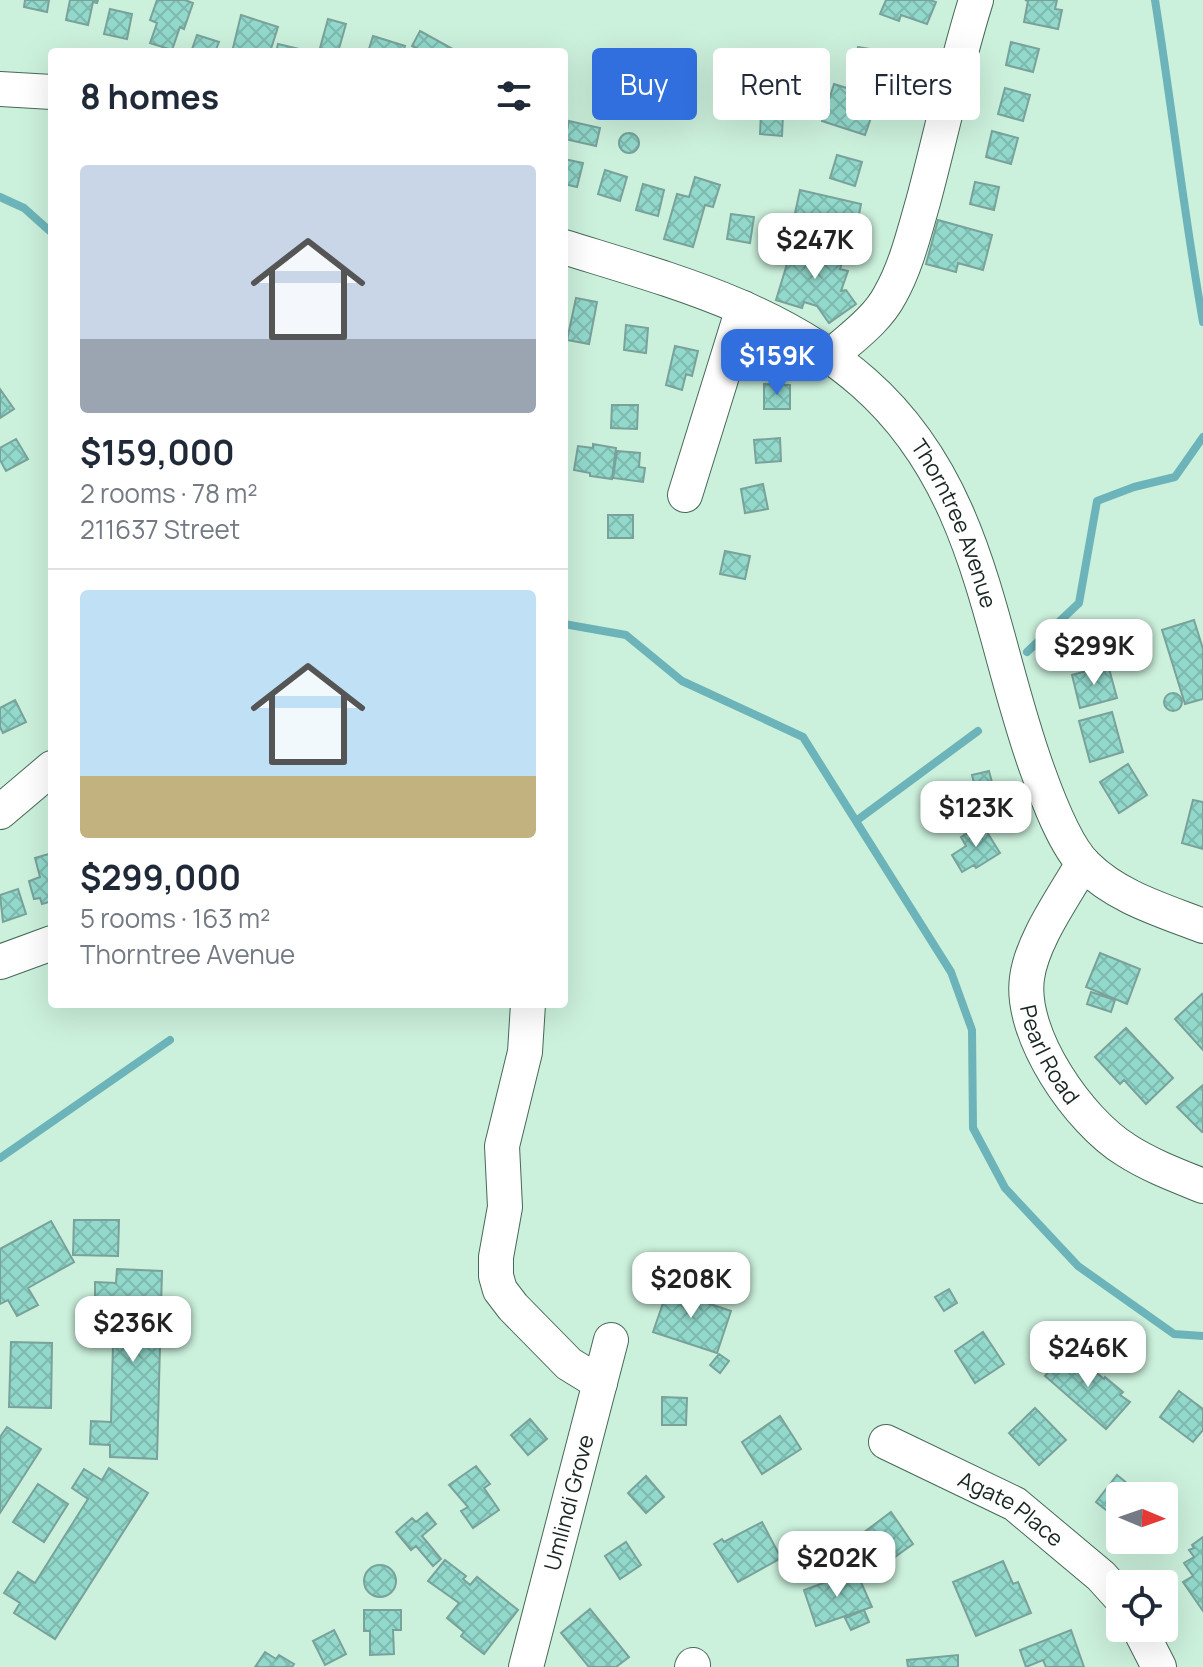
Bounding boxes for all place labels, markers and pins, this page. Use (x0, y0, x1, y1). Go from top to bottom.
pin: $247K (759, 213, 871, 281)
pin: $159K (721, 329, 833, 397)
pin: $299K (1038, 619, 1150, 687)
pin: $123K (920, 781, 1032, 849)
pin: $208K (635, 1252, 747, 1320)
pin: $236K (77, 1296, 189, 1364)
pin: $246K (1032, 1321, 1144, 1389)
pin: $202K (781, 1531, 893, 1599)

